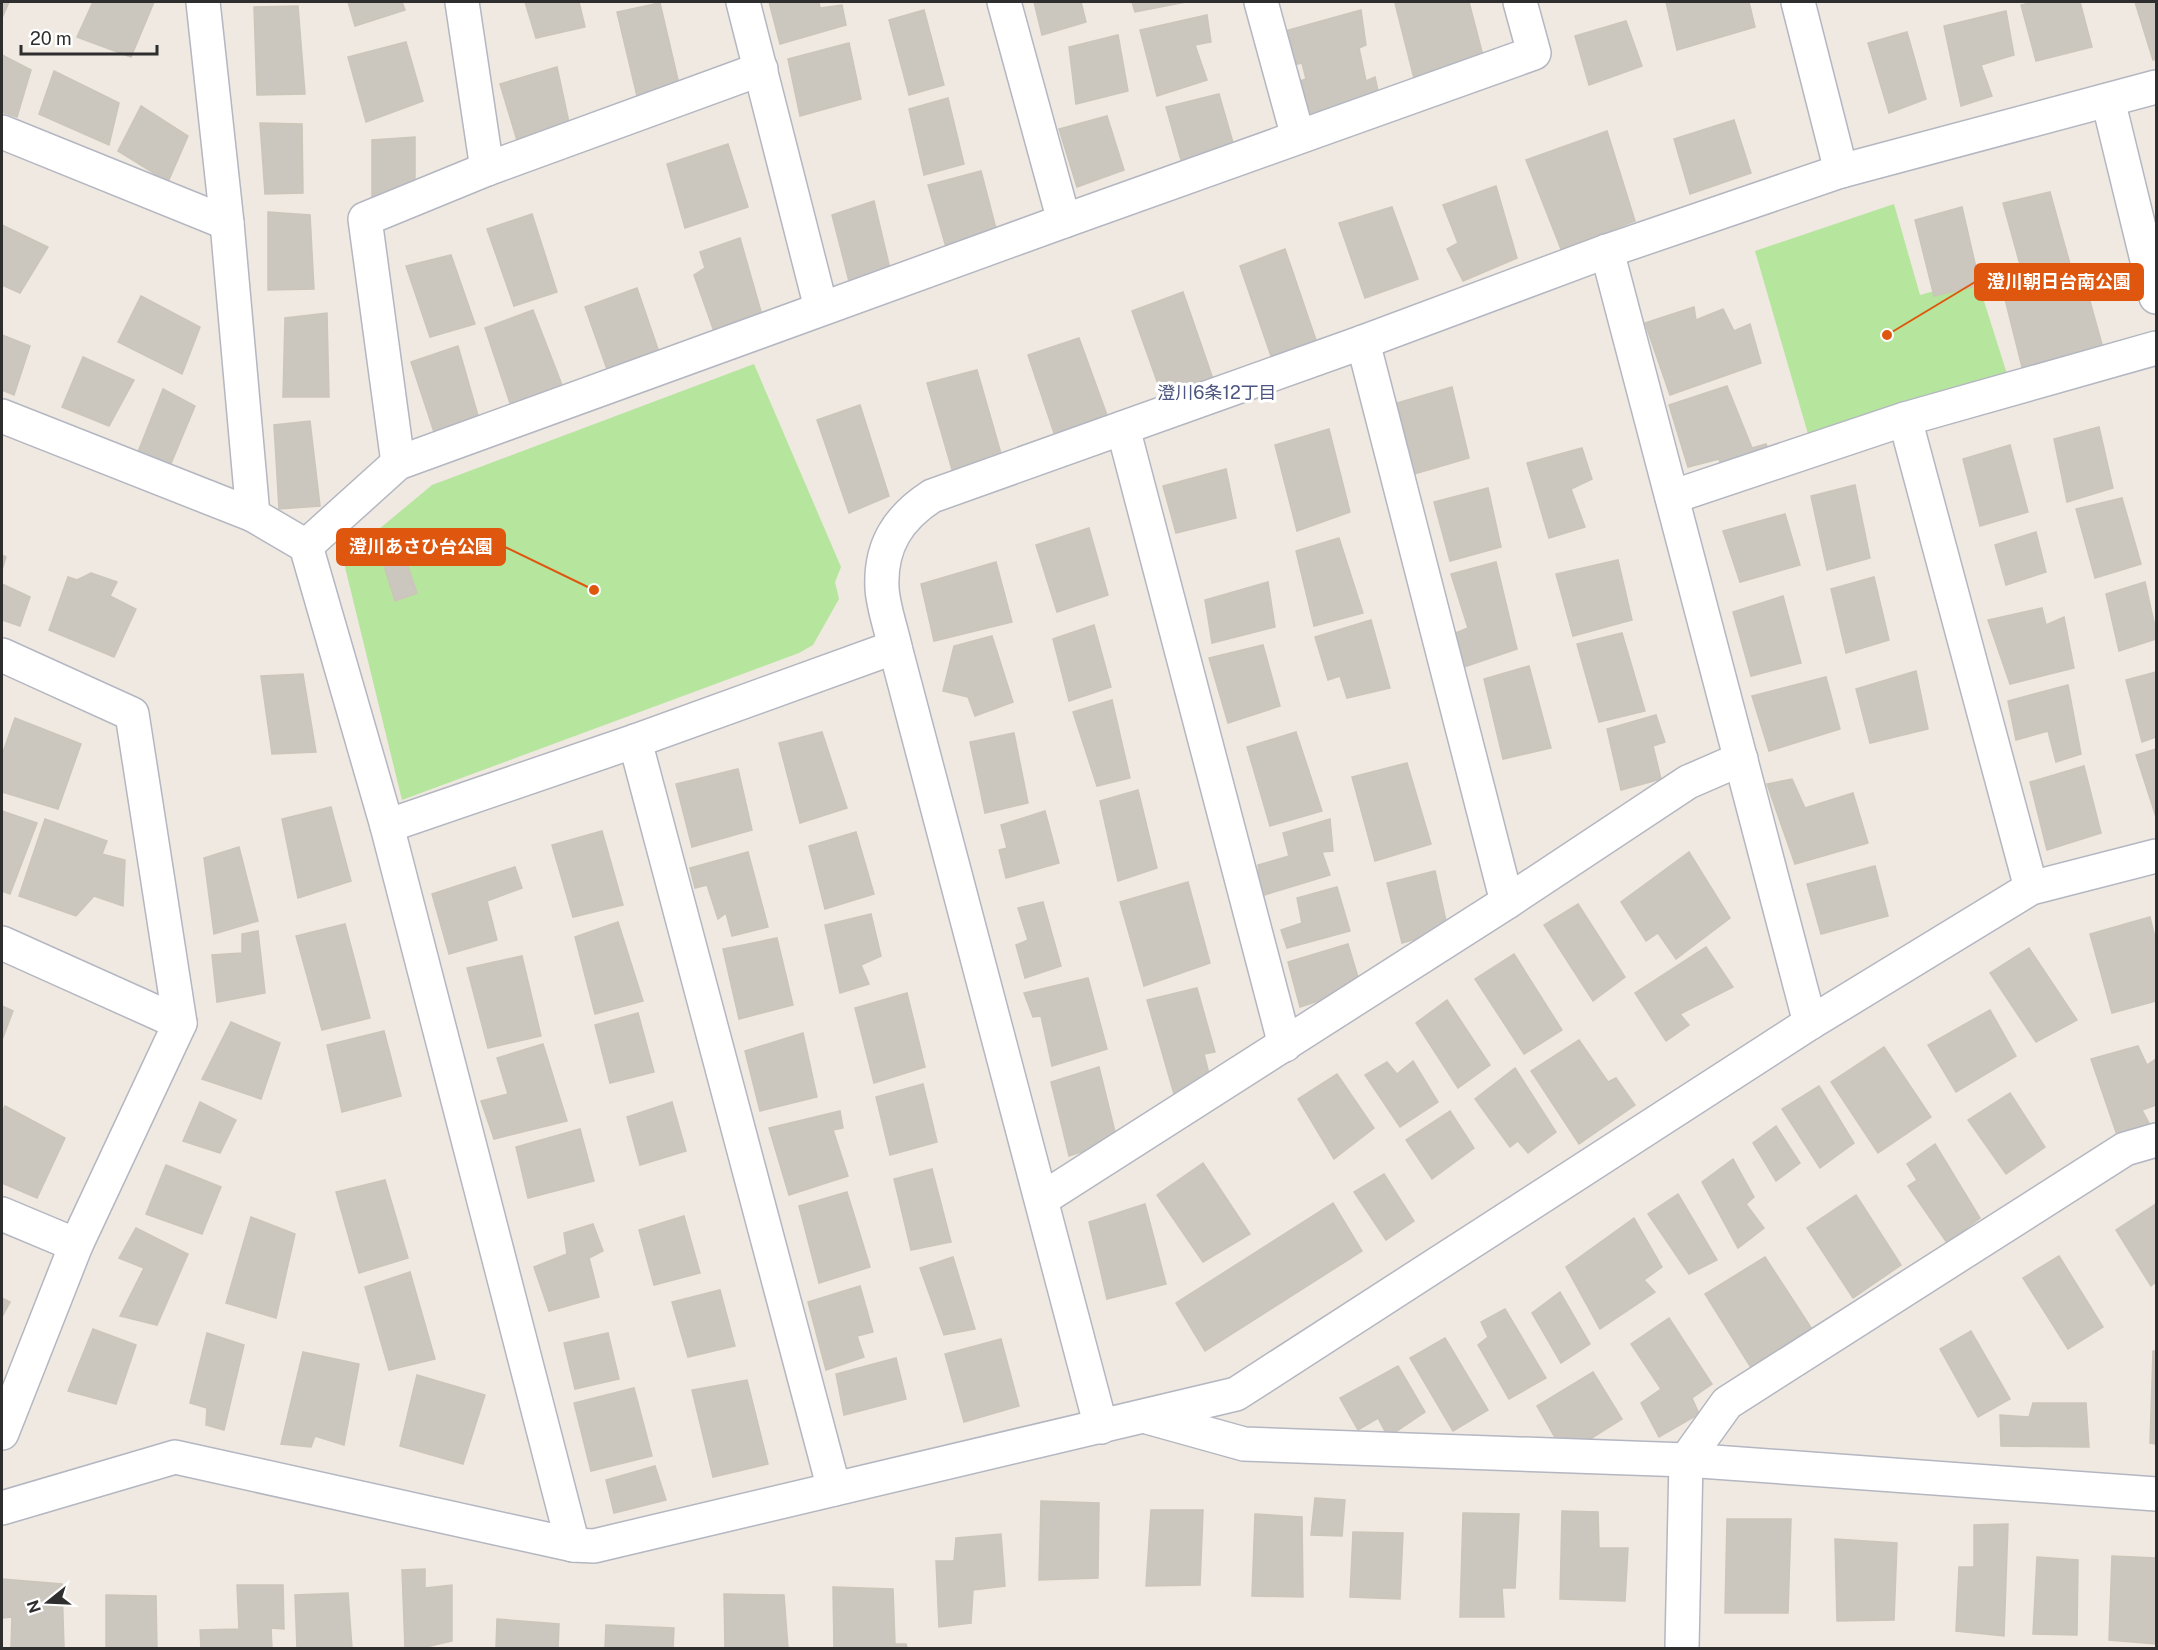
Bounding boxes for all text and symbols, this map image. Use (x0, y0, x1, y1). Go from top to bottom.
scale bar (21, 18, 158, 56)
text: 20 m (30, 28, 72, 49)
callout: 澄川朝日台南公園 (1975, 264, 2143, 300)
text: 澄川朝日台南公園 (1987, 271, 2131, 292)
district label: 澄川6条12丁目 (1157, 382, 1277, 403)
callout: 澄川あさひ台公園 (337, 529, 505, 565)
text: 澄川あさひ台公園 (349, 536, 493, 557)
north arrow (18, 1572, 78, 1632)
text: N (23, 1598, 45, 1615)

